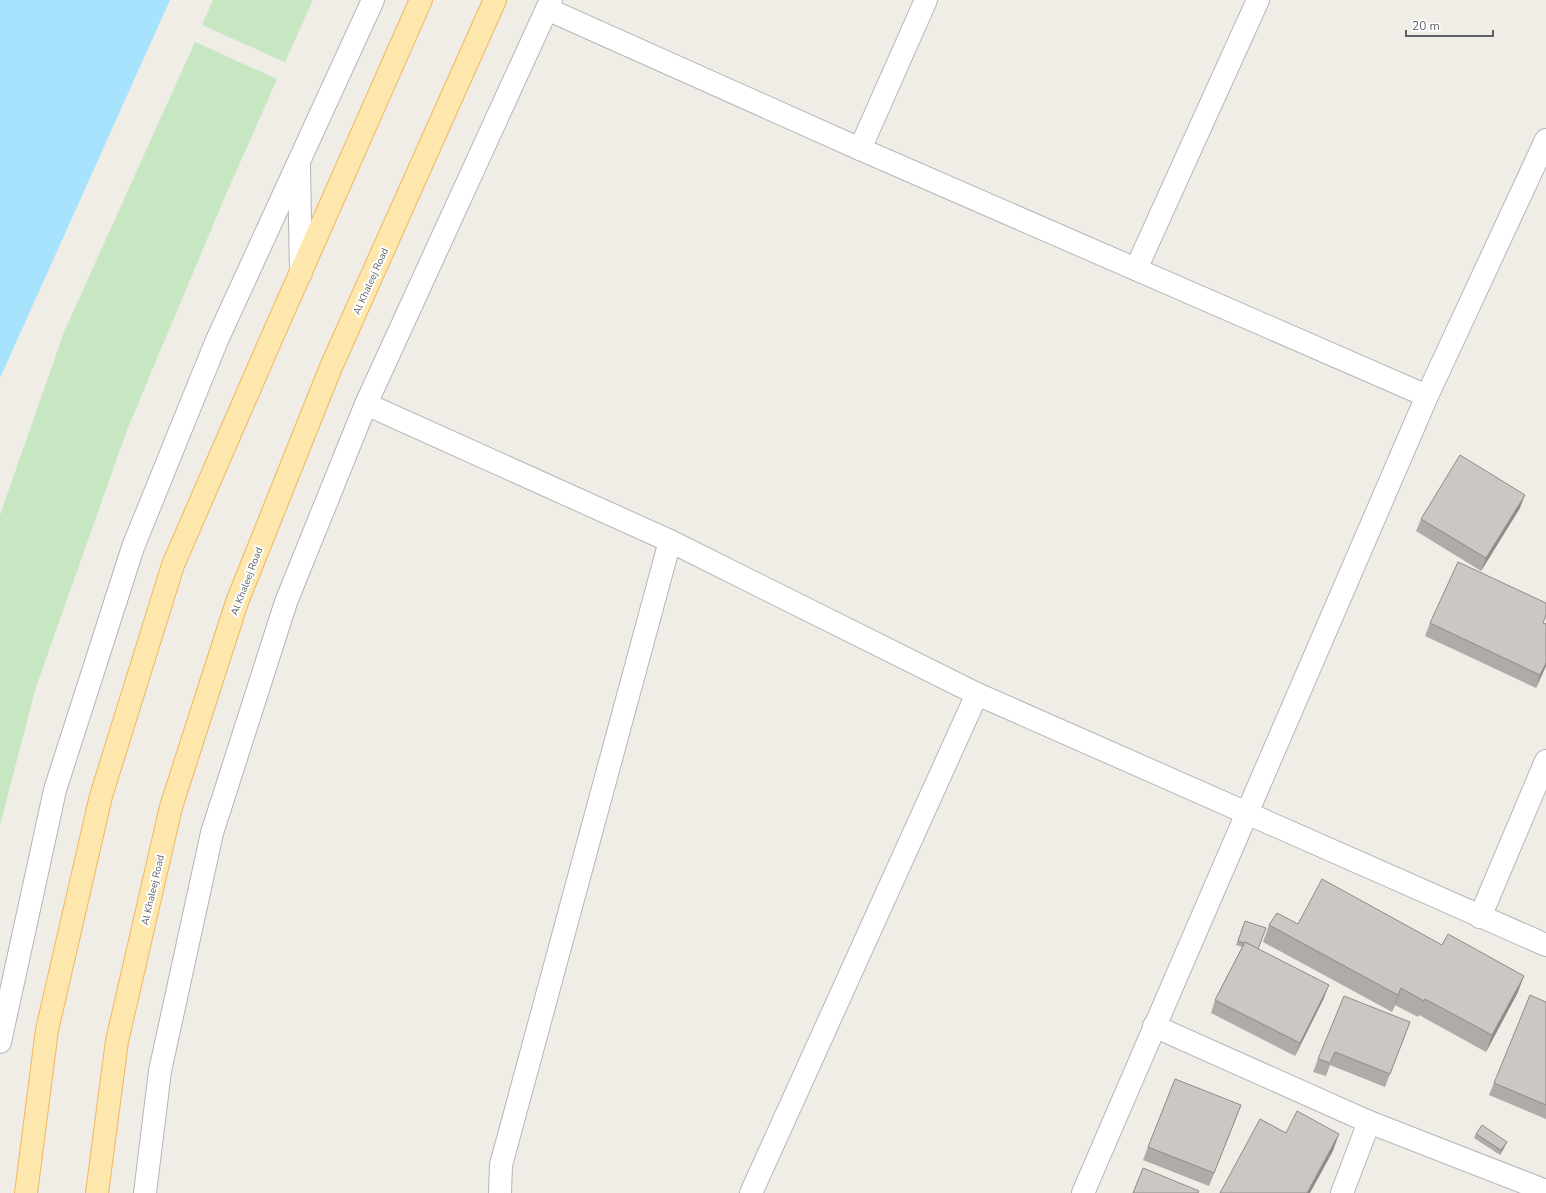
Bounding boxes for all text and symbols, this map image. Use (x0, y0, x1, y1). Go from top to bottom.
scale bar (1406, 12, 1493, 38)
text: 20 m (1412, 18, 1440, 34)
street label: Al Khaleej Road (350, 246, 392, 317)
street label: Al Khaleej Road (228, 545, 266, 617)
street label: Al Khaleej Road (138, 854, 168, 927)

